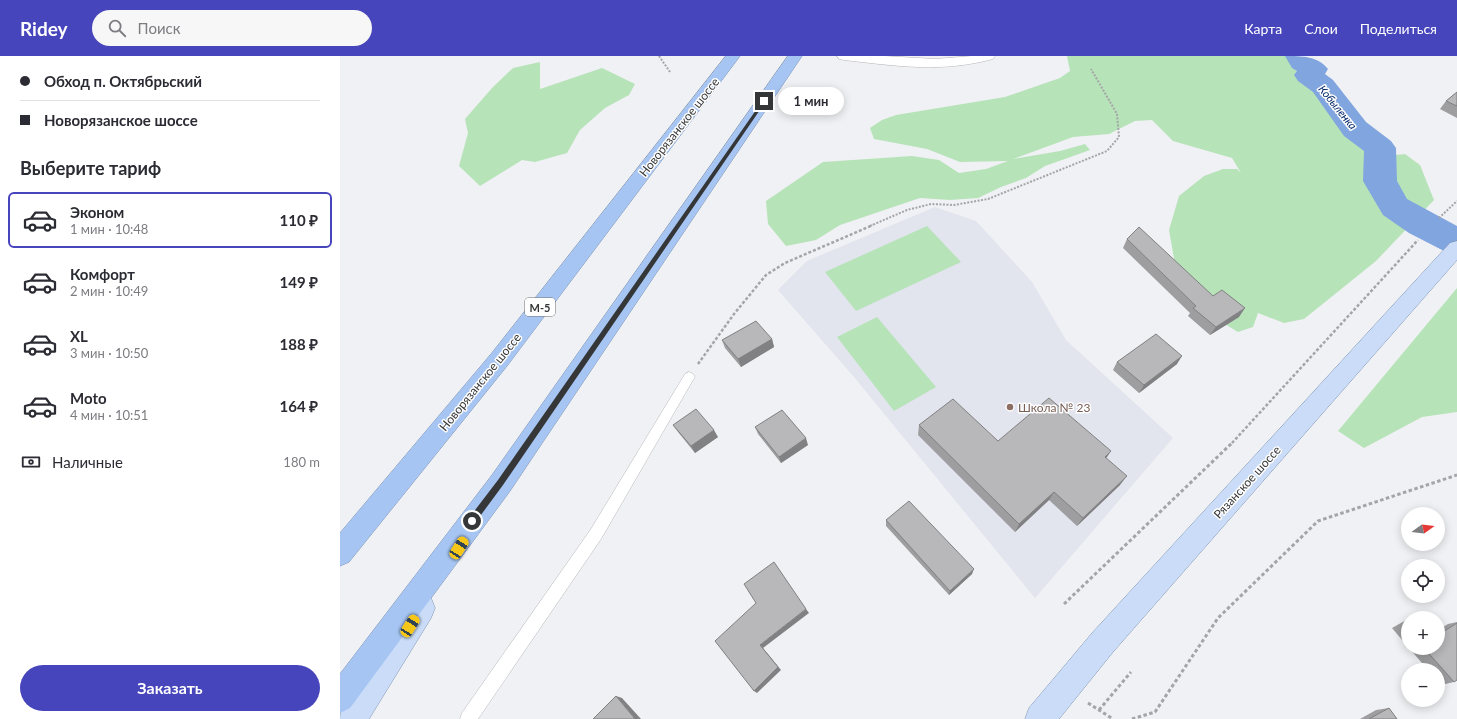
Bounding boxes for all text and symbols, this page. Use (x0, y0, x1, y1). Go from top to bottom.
search box (92, 10, 372, 46)
text: Ridey (20, 17, 68, 40)
icon: search (106, 17, 128, 39)
text: Поиск (138, 19, 180, 37)
text: Карта (1244, 20, 1282, 37)
text: Слои (1304, 20, 1338, 37)
text: Поделиться (1360, 20, 1437, 37)
text: Обход п. Октябрьский (44, 72, 202, 90)
street label: Новорязанское шоссе (636, 75, 722, 179)
water label: Кобыленка (1316, 82, 1360, 132)
callout: 1 мин (778, 87, 844, 115)
route end (755, 92, 773, 110)
text: 1 мин (794, 93, 829, 109)
text: Новорязанское шоссе (44, 111, 198, 129)
text: Выберите тариф (20, 157, 161, 179)
icon: car (22, 202, 58, 238)
text: Эконом (70, 203, 124, 221)
text: 110 ₽ (280, 211, 318, 229)
text: 1 мин · 10:48 (70, 221, 148, 237)
icon: car (22, 264, 58, 300)
text: Комфорт (70, 265, 135, 283)
text: 149 ₽ (280, 273, 318, 291)
text: 2 мин · 10:49 (70, 283, 148, 299)
road number: М-5 (525, 298, 555, 316)
icon: car (22, 326, 58, 362)
text: XL (70, 327, 88, 345)
street label: Новорязанское шоссе (436, 330, 524, 434)
text: 188 ₽ (280, 335, 318, 353)
text: 3 мин · 10:50 (70, 345, 148, 361)
icon: car (22, 388, 58, 424)
text: Moto (70, 389, 107, 407)
text: 164 ₽ (280, 397, 318, 415)
place label: Школа № 23 (1018, 400, 1090, 415)
marker: Школа № 23 (1005, 402, 1015, 412)
text: 4 мин · 10:51 (70, 407, 148, 423)
street label: Рязанское шоссе (1210, 442, 1284, 522)
icon: cash (20, 451, 42, 473)
text: Наличные (52, 453, 123, 471)
text: 180 m (283, 454, 320, 470)
north arrow (1401, 507, 1445, 551)
map controls (1401, 507, 1445, 707)
route start (463, 512, 481, 530)
car (447, 535, 471, 561)
button: locate (1401, 559, 1445, 603)
button: + (1401, 611, 1445, 655)
car (398, 613, 422, 639)
button: − (1401, 663, 1445, 707)
button: Заказать (20, 665, 320, 711)

